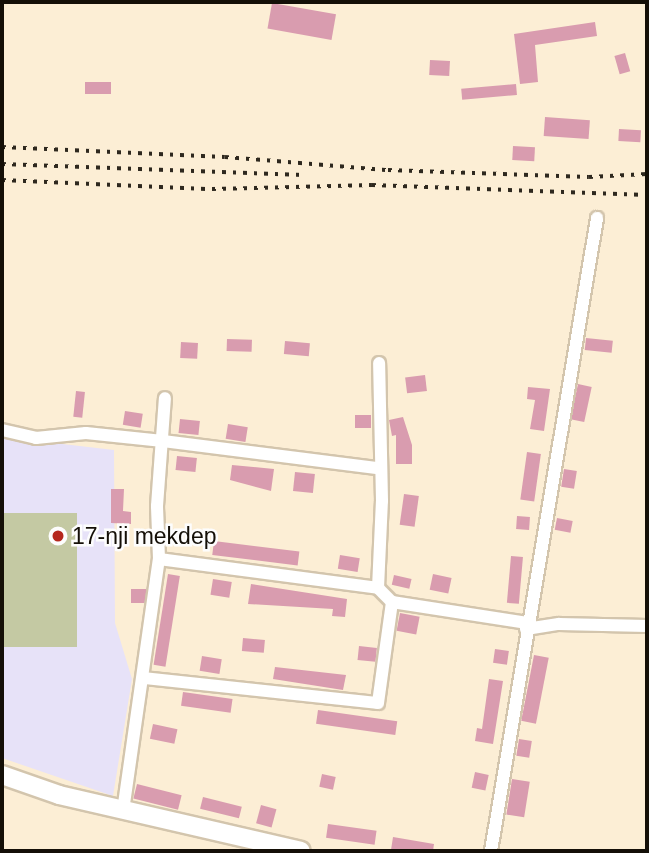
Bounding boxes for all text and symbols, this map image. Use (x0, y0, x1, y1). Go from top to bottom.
place label: 17-nji mekdep (72, 522, 216, 550)
marker: 17-nji mekdep (50, 528, 66, 544)

